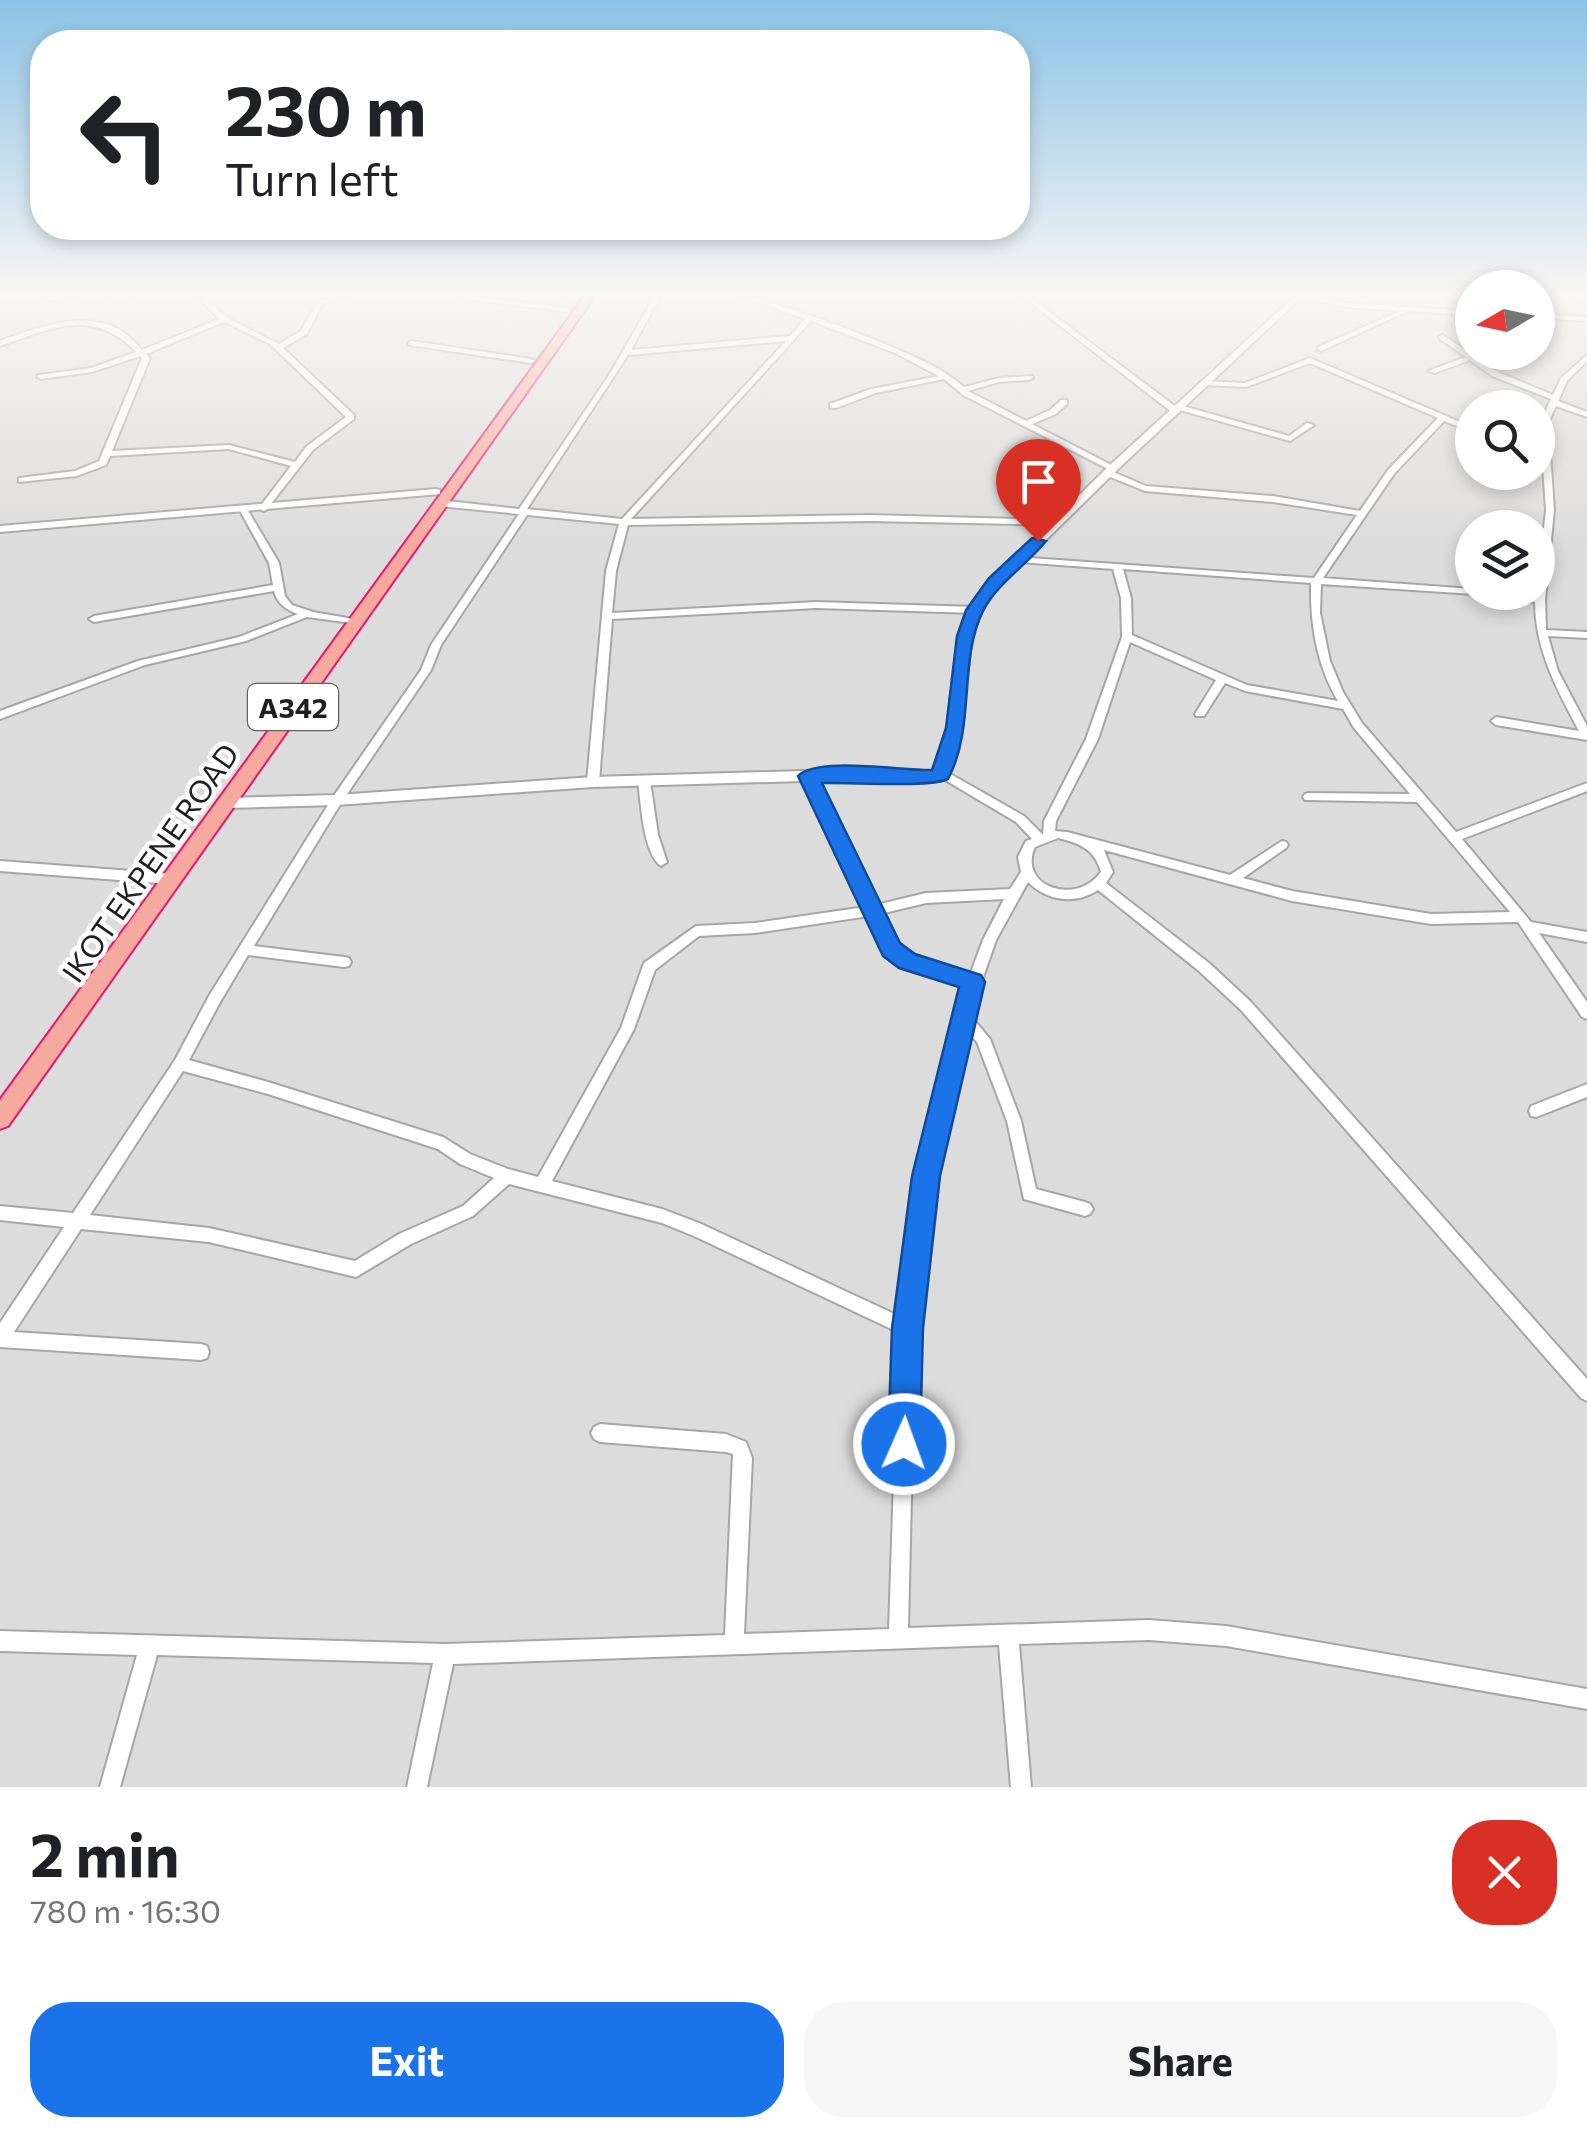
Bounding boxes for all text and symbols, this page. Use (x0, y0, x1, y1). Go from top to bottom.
text: 230 m (225, 65, 427, 150)
icon: left (60, 70, 190, 200)
text: Turn left (225, 150, 399, 205)
north arrow (1455, 270, 1555, 370)
map controls (1455, 270, 1555, 610)
button: search (1455, 390, 1555, 490)
pin (996, 439, 1081, 542)
icon: arrive (1011, 454, 1066, 509)
button: layers (1455, 510, 1555, 610)
road number: A342 (248, 684, 338, 730)
street label: IKOT EKPENE ROAD (53, 736, 245, 988)
position arrow (852, 1392, 956, 1496)
text: 2 min (30, 1816, 179, 1889)
button: close (1452, 1820, 1557, 1925)
text: 780 m · 16:30 (30, 1890, 221, 1930)
button: Exit (30, 2002, 784, 2117)
button: Share (804, 2002, 1557, 2117)

